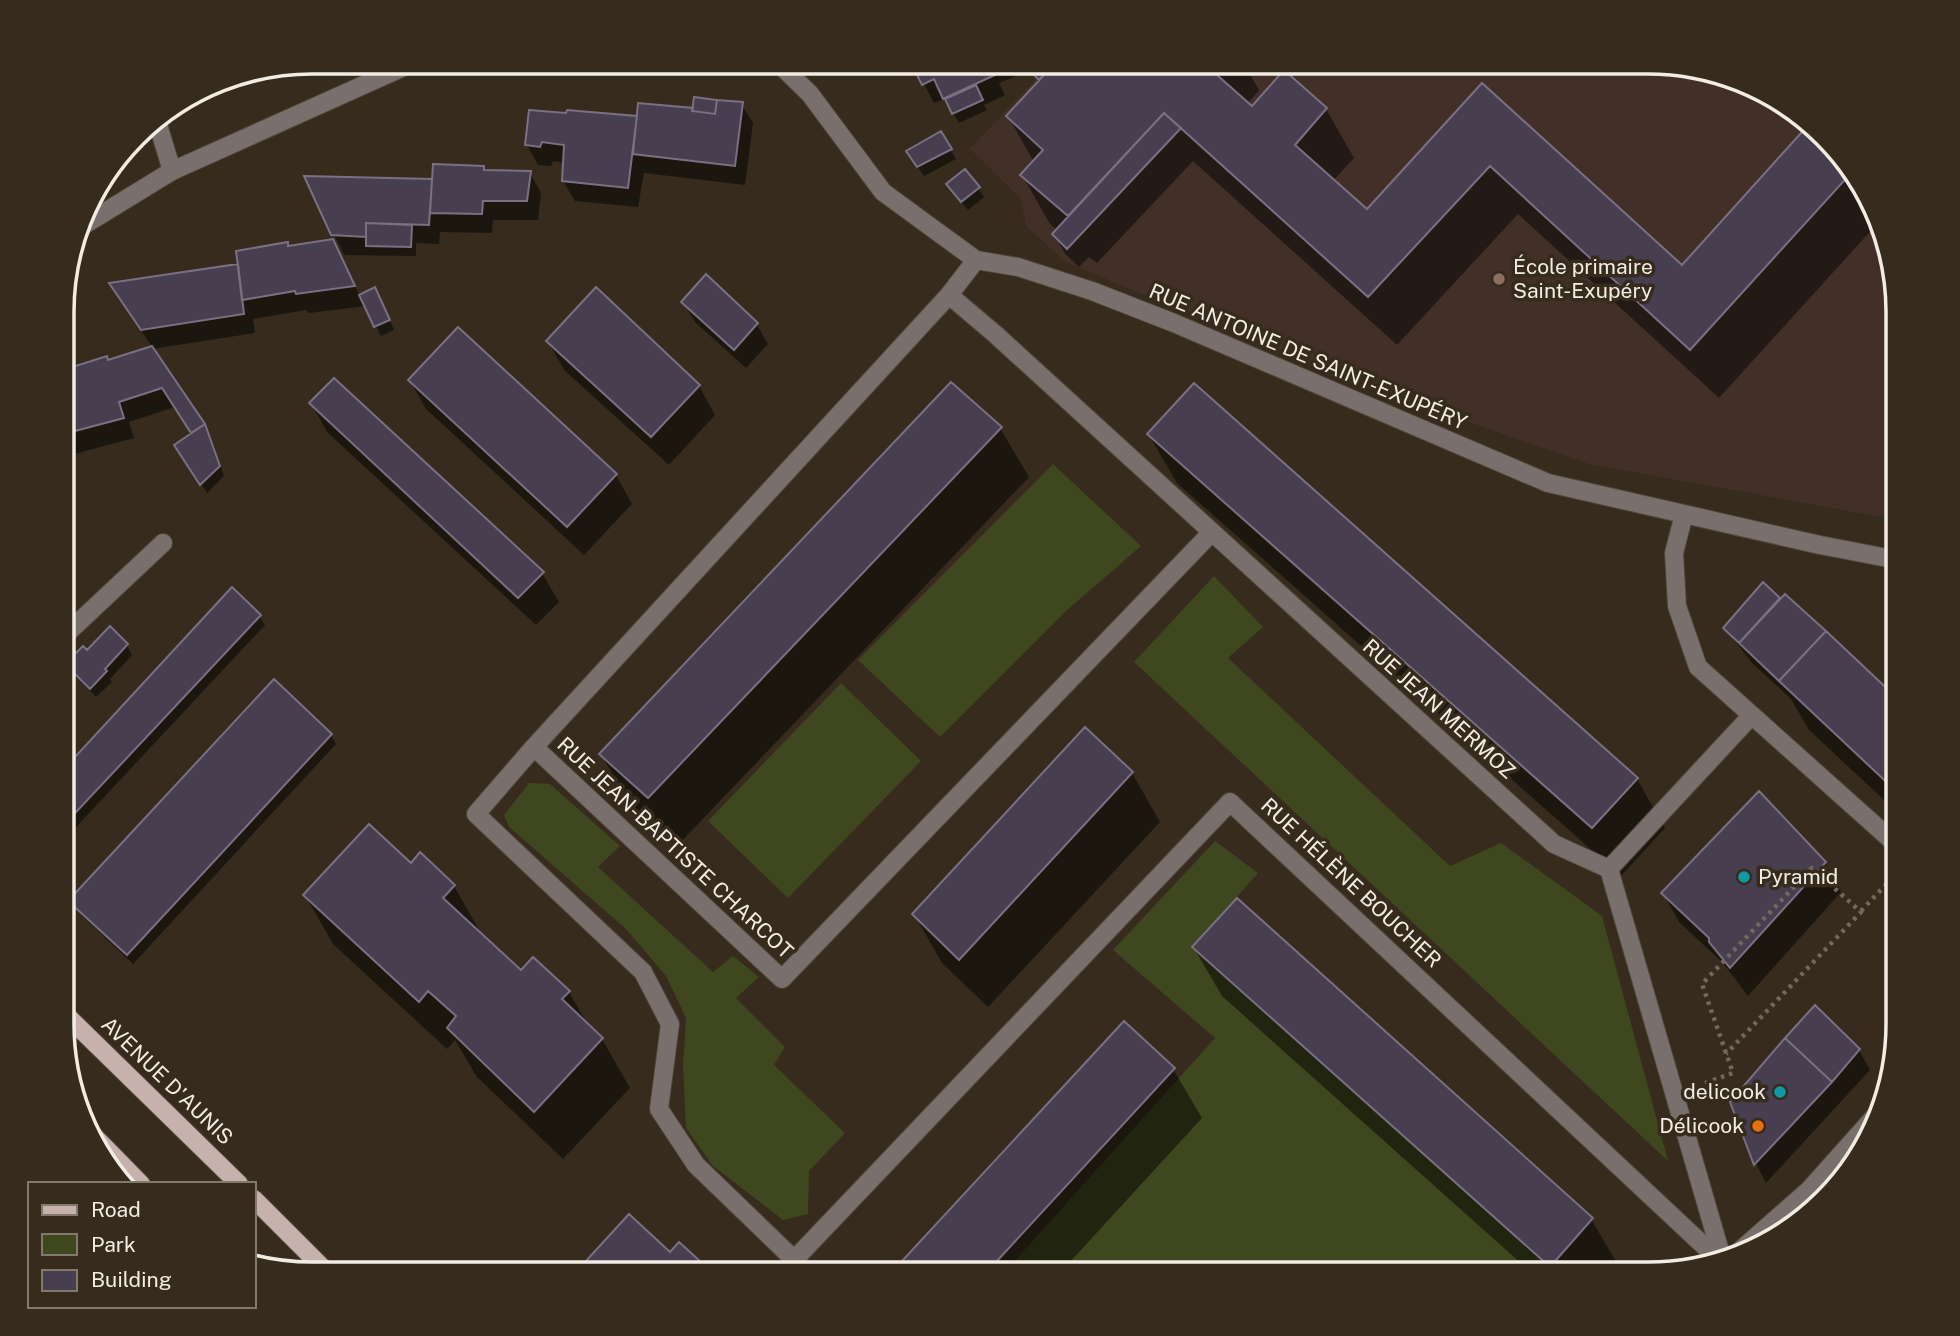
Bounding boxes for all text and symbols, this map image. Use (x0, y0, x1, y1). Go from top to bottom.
place label: École primaire Saint-Exupéry (1513, 254, 1653, 303)
marker: École primaire Saint-Exupéry (1491, 271, 1507, 287)
street label: RUE ANTOINE DE SAINT-EXUPÉRY (1145, 278, 1471, 435)
street label: RUE JEAN MERMOZ (1358, 634, 1521, 784)
street label: RUE JEAN-BAPTISTE CHARCOT (552, 732, 798, 964)
street label: RUE HÉLÈNE BOUCHER (1256, 793, 1447, 973)
place label: Pyramid (1758, 864, 1838, 889)
marker: Pyramid (1736, 869, 1752, 885)
street label: AVENUE D'AUNIS (96, 1012, 238, 1150)
place label: delicook (1683, 1079, 1766, 1104)
marker: delicook (1772, 1084, 1788, 1100)
place label: Délicook (1659, 1113, 1744, 1138)
marker: Délicook (1750, 1118, 1766, 1134)
legend (28, 1182, 256, 1308)
text: Road (91, 1197, 141, 1222)
text: Park (91, 1232, 136, 1257)
text: Building (91, 1267, 172, 1292)

